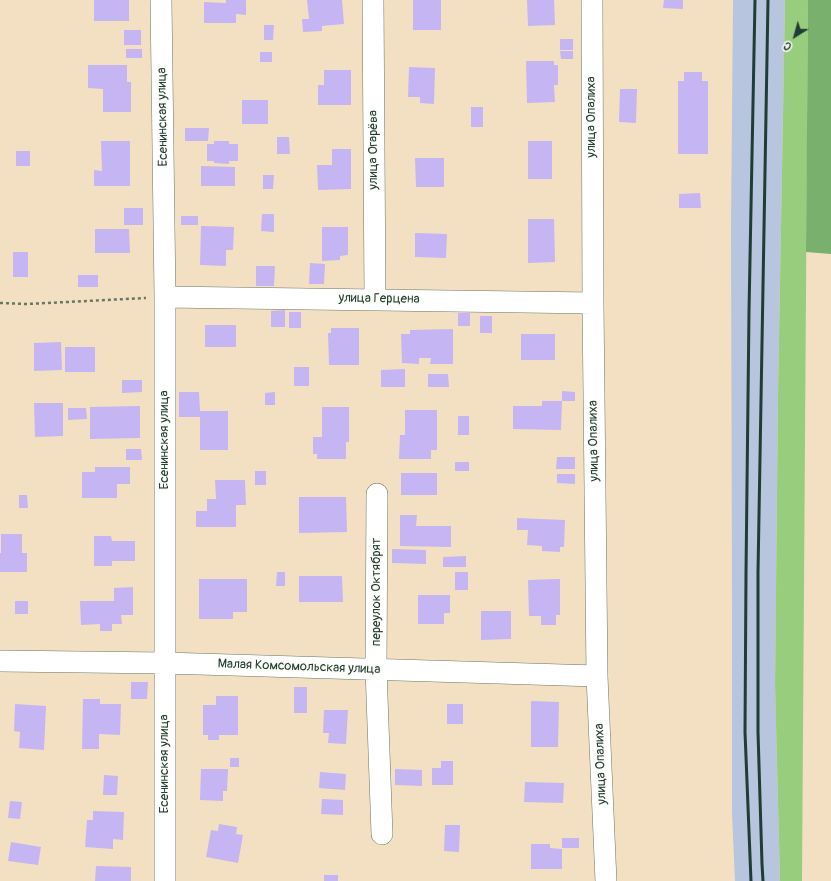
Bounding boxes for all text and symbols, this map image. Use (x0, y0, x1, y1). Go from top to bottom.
north arrow (775, 16, 815, 56)
text: С (781, 39, 794, 53)
street label: Есенинская улица (154, 67, 172, 167)
street label: улица Опалиха (584, 76, 600, 158)
street label: улица Огарёва (366, 110, 382, 190)
street label: улица Герцена (338, 290, 420, 308)
street label: Есенинская улица (157, 390, 173, 490)
street label: улица Опалиха (585, 400, 603, 482)
street label: переулок Октябрят (369, 538, 385, 646)
street label: Малая Комсомольская улица (217, 656, 381, 678)
street label: Есенинская улица (157, 714, 173, 814)
street label: улица Опалиха (592, 723, 610, 805)

